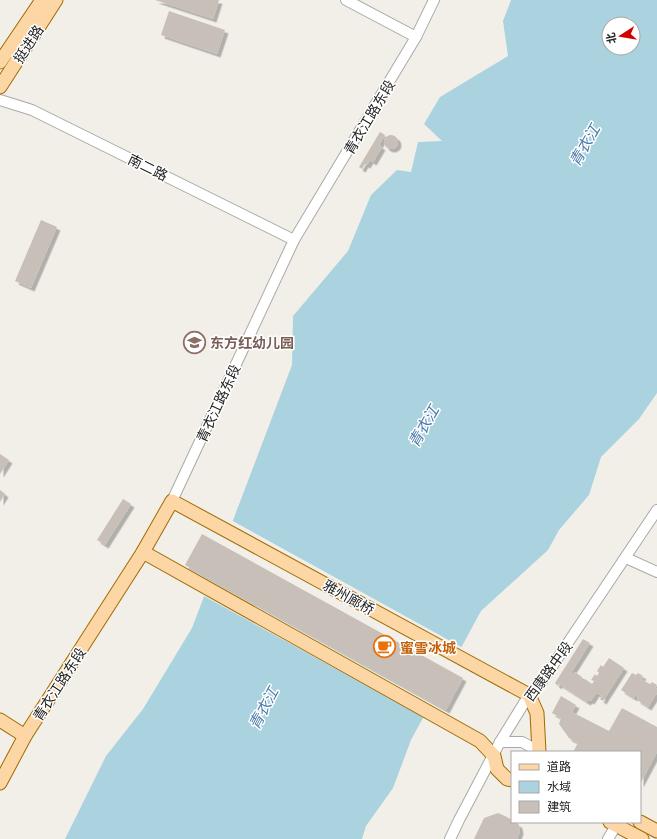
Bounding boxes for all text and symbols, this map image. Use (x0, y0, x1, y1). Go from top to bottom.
north arrow (601, 16, 641, 56)
street label: 挺进路 (9, 22, 47, 66)
text: 北 (603, 31, 618, 45)
street label: 青衣江路东段 (340, 77, 398, 157)
water label: 青衣江 (565, 119, 604, 169)
street label: 南二路 (125, 150, 171, 184)
school or university icon: 东方红幼儿园 (182, 329, 208, 355)
place label: 东方红幼儿园 (210, 334, 294, 351)
street label: 青衣江路东段 (193, 361, 243, 445)
water label: 青衣江 (404, 400, 443, 450)
street label: 雅州廊桥 (320, 576, 378, 618)
cafe icon: 蜜雪冰城 (371, 634, 397, 660)
street label: 西康路中段 (521, 638, 575, 704)
place label: 蜜雪冰城 (400, 639, 456, 656)
street label: 青衣江路东段 (29, 644, 89, 724)
water label: 青衣江 (244, 682, 282, 732)
legend (511, 751, 641, 823)
text: 道路 (547, 759, 571, 774)
text: 水域 (547, 779, 571, 794)
text: 建筑 (547, 799, 571, 814)

